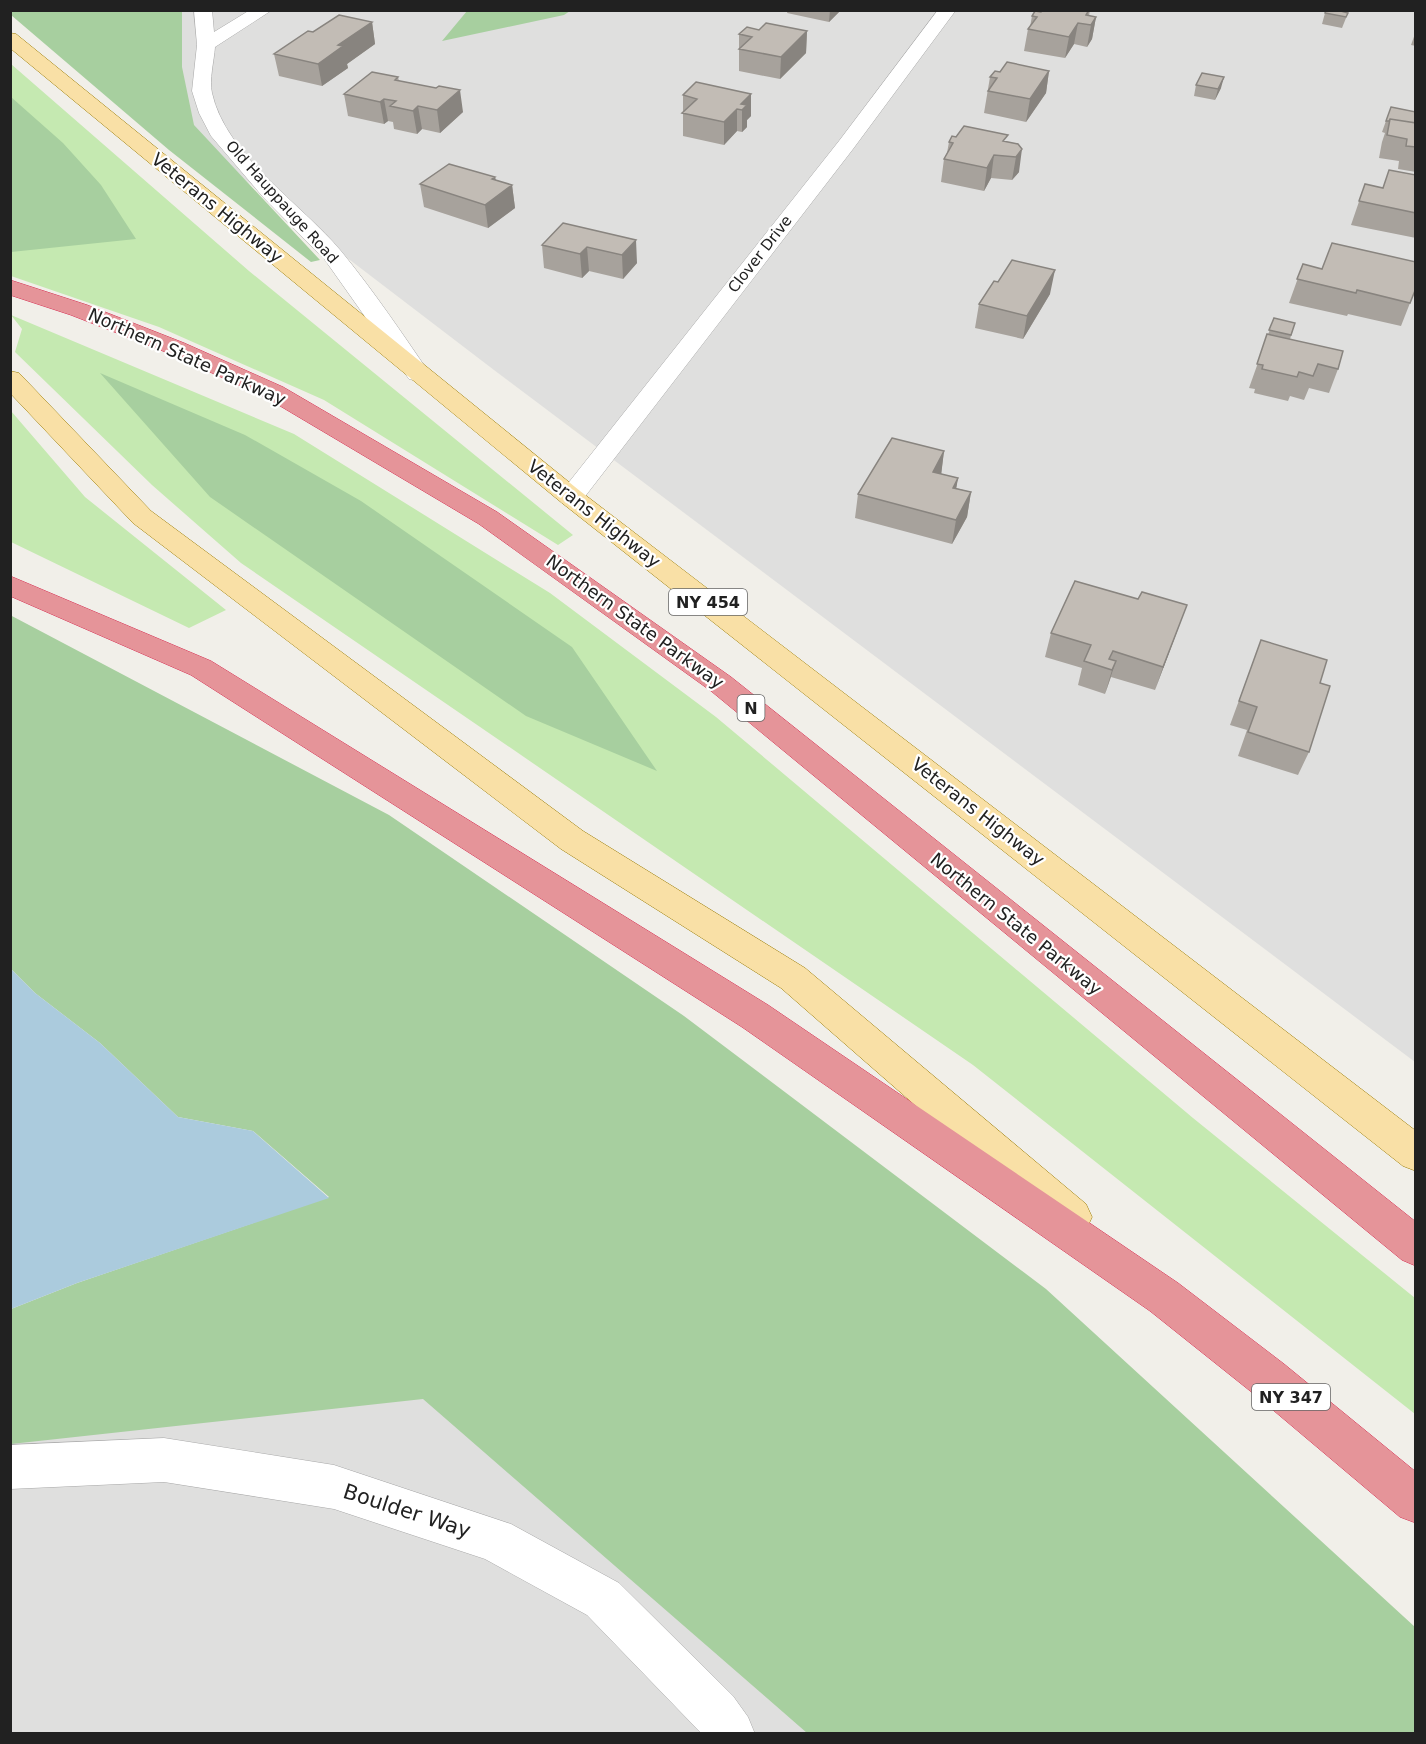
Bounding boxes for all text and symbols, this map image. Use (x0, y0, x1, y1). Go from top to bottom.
street label: Old Hauppauge Road (222, 137, 342, 267)
street label: Veterans Highway (147, 148, 287, 267)
street label: Clover Drive (724, 212, 796, 296)
street label: Northern State Parkway (85, 303, 290, 410)
street label: Veterans Highway (524, 455, 665, 572)
street label: Northern State Parkway (542, 550, 728, 693)
road number: NY 454 (669, 589, 747, 615)
road number: N (738, 695, 764, 721)
street label: Veterans Highway (908, 753, 1049, 870)
street label: Northern State Parkway (926, 848, 1106, 999)
road number: NY 347 (1252, 1384, 1330, 1410)
street label: Boulder Way (340, 1479, 474, 1543)

